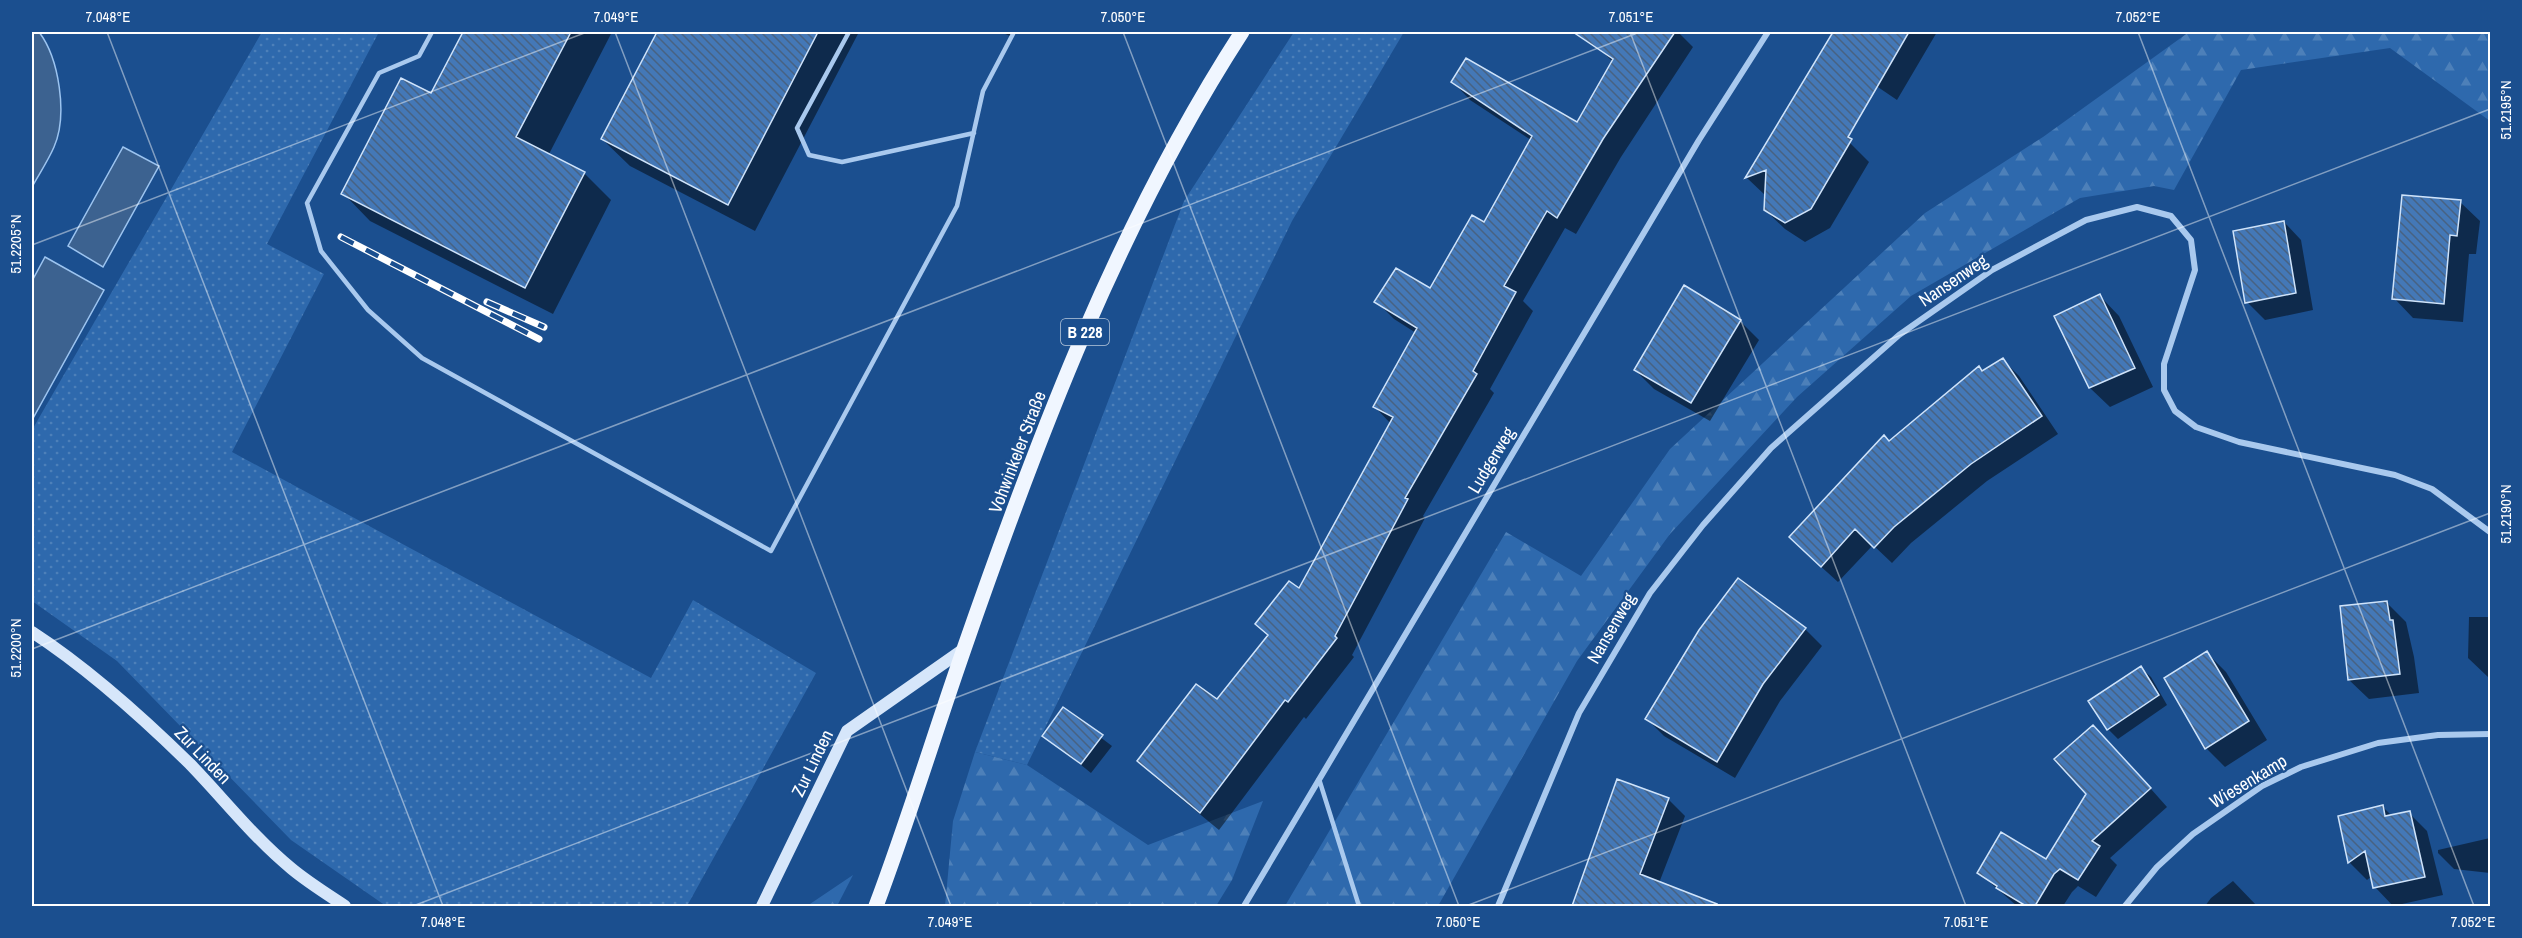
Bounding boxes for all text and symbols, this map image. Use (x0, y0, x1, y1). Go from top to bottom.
text: 7.048°E (86, 6, 131, 27)
text: 7.049°E (594, 6, 639, 27)
text: 7.050°E (1101, 6, 1146, 27)
text: 7.051°E (1609, 6, 1654, 27)
text: 7.052°E (2116, 6, 2161, 27)
text: 51.2195°N (2495, 80, 2516, 140)
text: 51.2205°N (5, 214, 26, 274)
street label: Nansenweg (1914, 247, 1993, 312)
road number: B 228 (1061, 319, 1109, 345)
street label: Vohwinkeler Straße (982, 387, 1052, 517)
street label: Ludgerweg (1461, 422, 1521, 498)
text: 51.2190°N (2495, 484, 2516, 544)
street label: Nansenweg (1581, 587, 1642, 668)
text: 51.2200°N (5, 618, 26, 678)
street label: Zur Linden (169, 721, 237, 789)
street label: Zur Linden (785, 725, 839, 801)
street label: Wiesenkamp (2205, 748, 2291, 814)
text: 7.048°E (421, 911, 466, 932)
text: 7.049°E (928, 911, 973, 932)
text: 7.050°E (1436, 911, 1481, 932)
text: 7.051°E (1944, 911, 1989, 932)
text: 7.052°E (2451, 911, 2496, 932)

